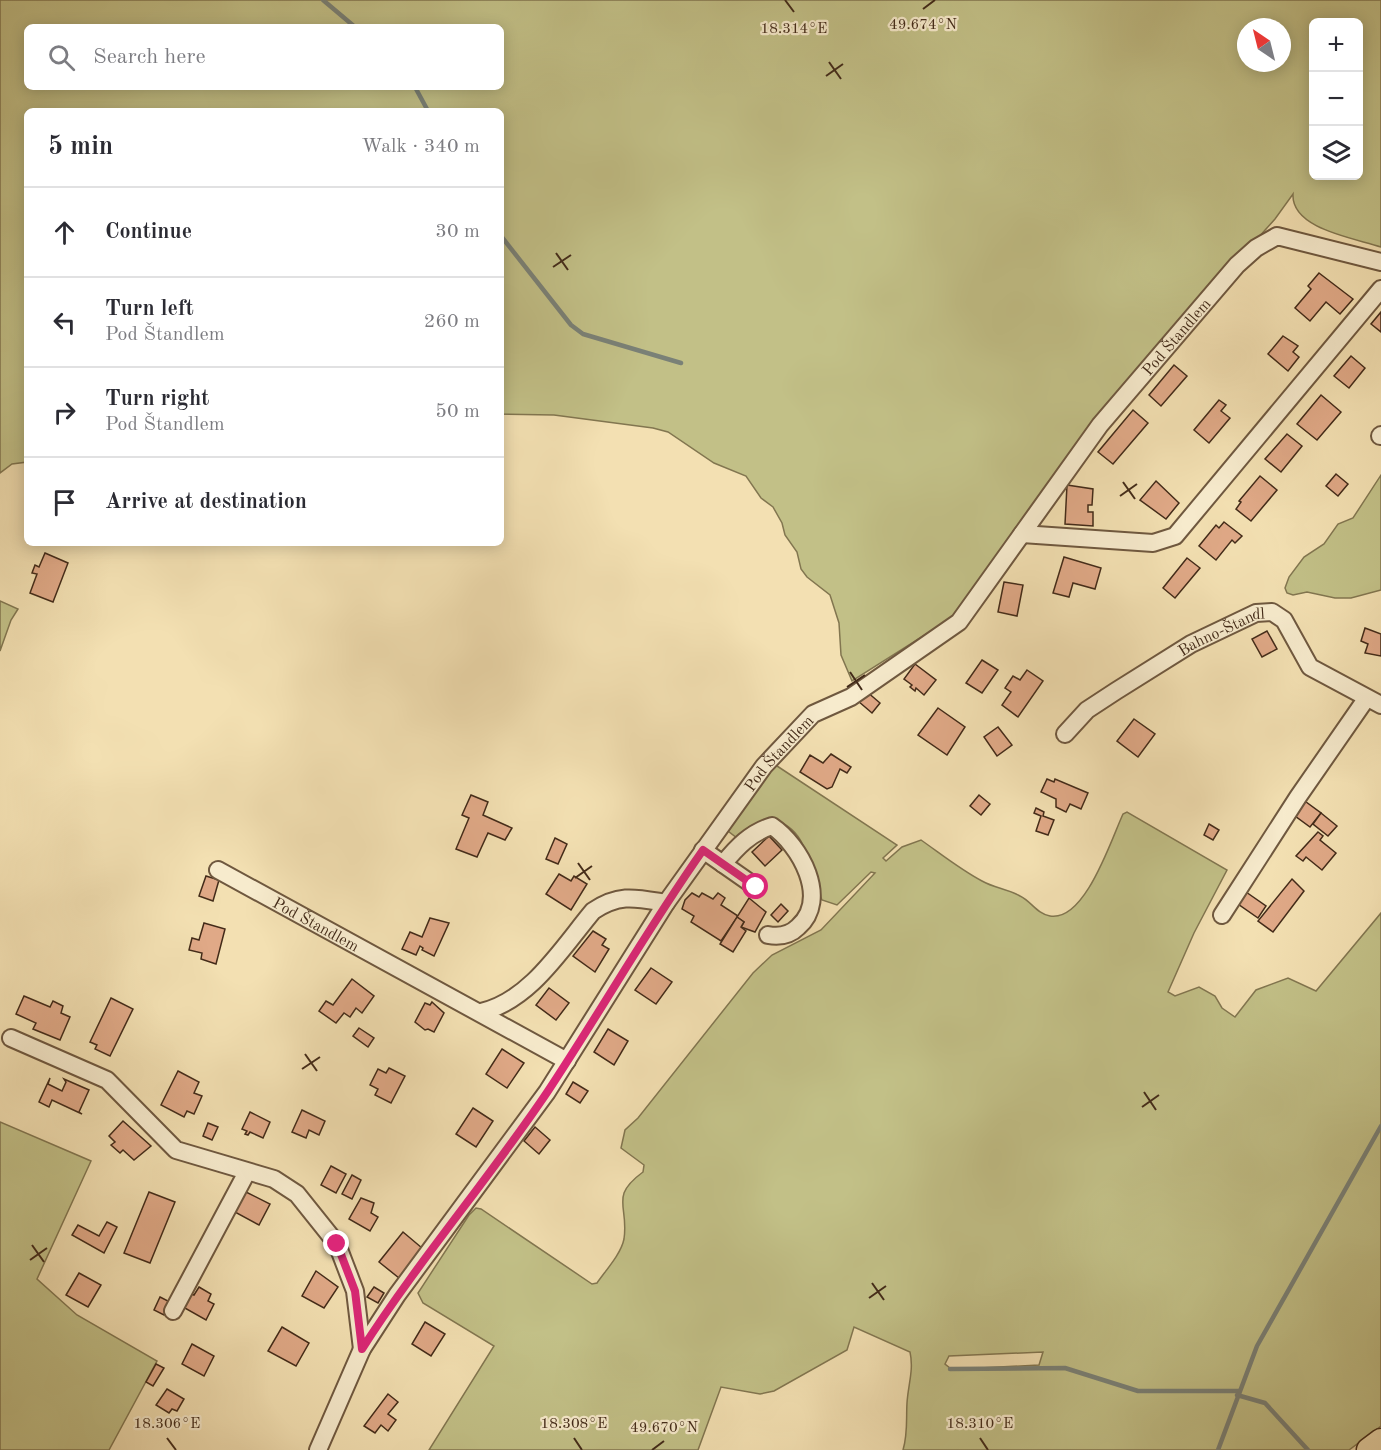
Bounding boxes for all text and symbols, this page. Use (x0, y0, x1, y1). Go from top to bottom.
text: 49.674°N (889, 18, 957, 33)
north arrow (1237, 18, 1291, 72)
map controls (1309, 18, 1363, 180)
button: + (1309, 18, 1363, 72)
text: 18.314°E (761, 22, 827, 37)
search box (24, 24, 504, 90)
icon: search (45, 41, 78, 74)
text: Search here (93, 46, 206, 68)
button: − (1309, 72, 1363, 126)
button: layers (1309, 126, 1363, 180)
text: 5 min (48, 134, 113, 160)
text: Walk · 340 m (361, 137, 480, 157)
icon: ahead (48, 216, 81, 249)
text: Continue (105, 221, 192, 243)
text: 30 m (435, 222, 480, 242)
street label: Pod Štandlem (1140, 296, 1215, 379)
text: Turn left (105, 298, 194, 320)
icon: left (48, 306, 81, 339)
text: 260 m (424, 312, 480, 332)
text: Pod Štandlem (105, 325, 225, 345)
text: Turn right (105, 388, 209, 410)
icon: right (48, 396, 81, 429)
text: 50 m (435, 402, 480, 422)
text: Pod Štandlem (105, 415, 225, 435)
icon: arrive (48, 486, 81, 519)
text: Arrive at destination (105, 491, 307, 513)
street label: Bahno-Štandl (1176, 606, 1265, 660)
street label: Pod Štandlem (743, 713, 818, 795)
route start (742, 873, 768, 899)
street label: Pod Štandlem (269, 896, 361, 956)
route end (323, 1230, 349, 1256)
text: 18.306°E (134, 1417, 200, 1432)
text: 18.308°E (541, 1417, 607, 1432)
text: 18.310°E (947, 1417, 1013, 1432)
text: 49.670°N (630, 1421, 698, 1436)

